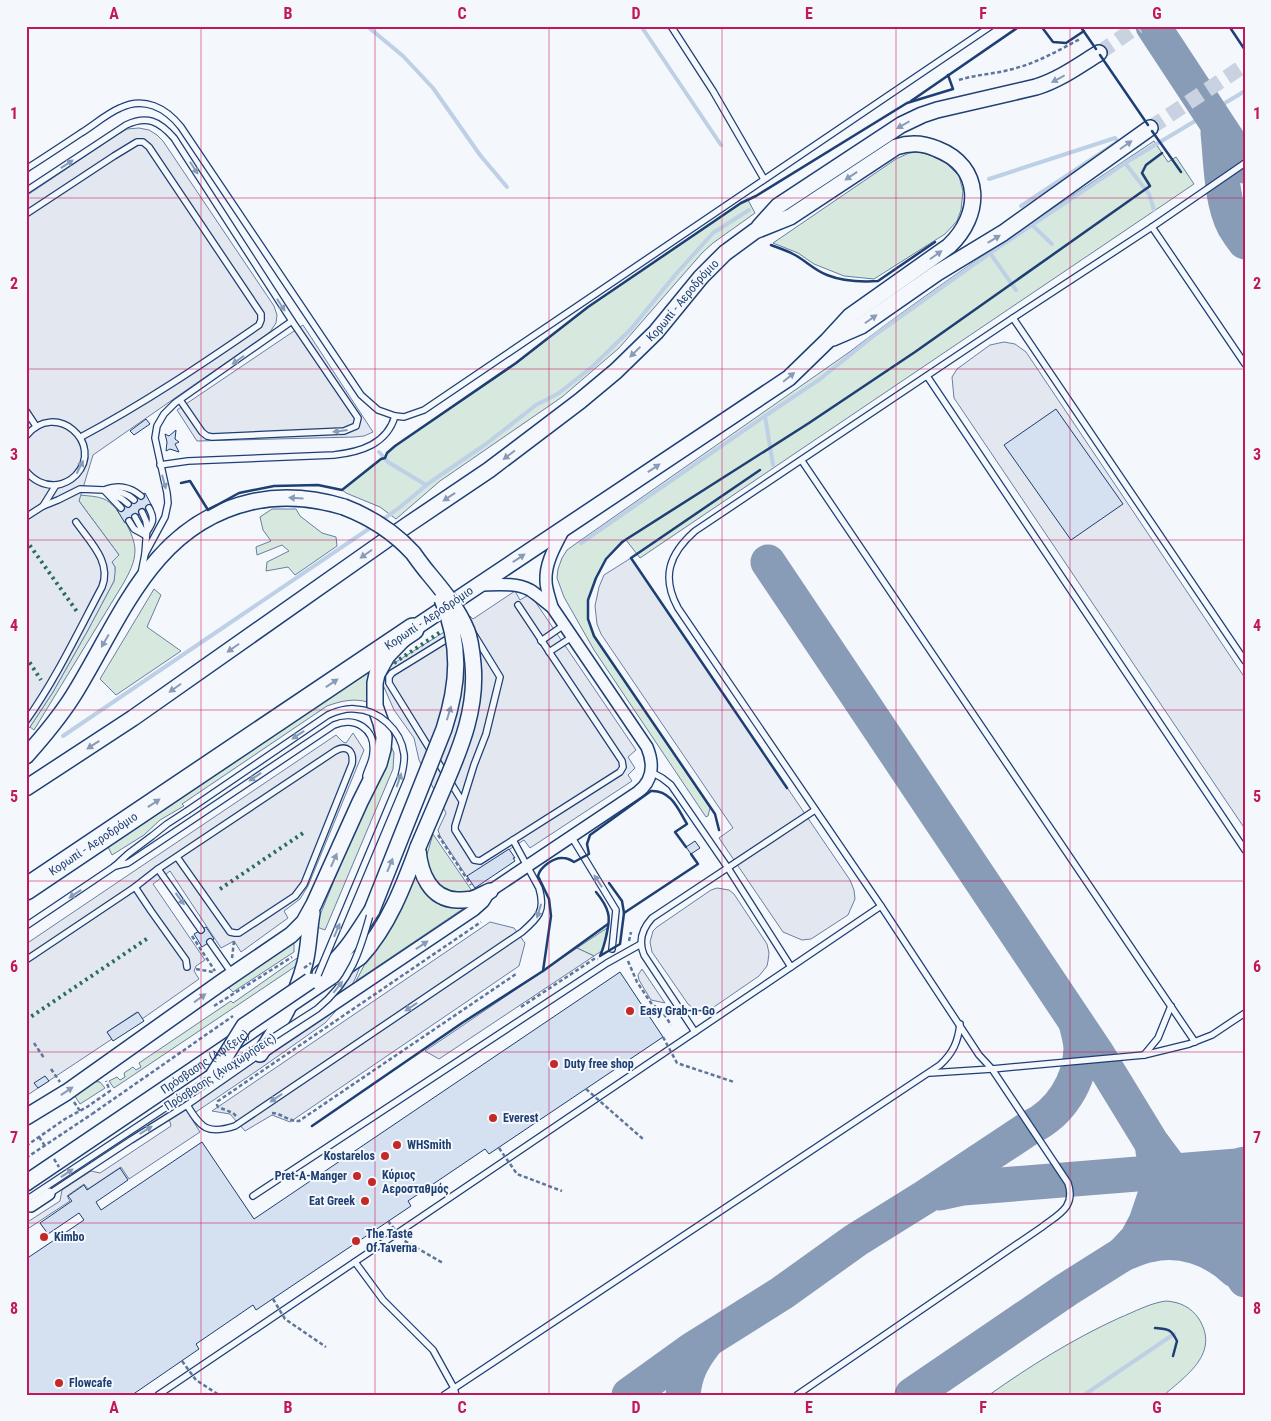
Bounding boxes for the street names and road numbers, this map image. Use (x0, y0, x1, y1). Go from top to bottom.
street label: Κορωπί - Αεροδρόμιο (644, 256, 722, 344)
street label: Κορωπί - Αεροδρόμιο (382, 583, 476, 653)
street label: Κορωπί - Αεροδρόμιο (46, 809, 140, 879)
street label: Πρόσβασης (Αφίξεις) (158, 1027, 252, 1097)
street label: Πρόσβασης (Αναχωρήσεις) (162, 1031, 278, 1113)

